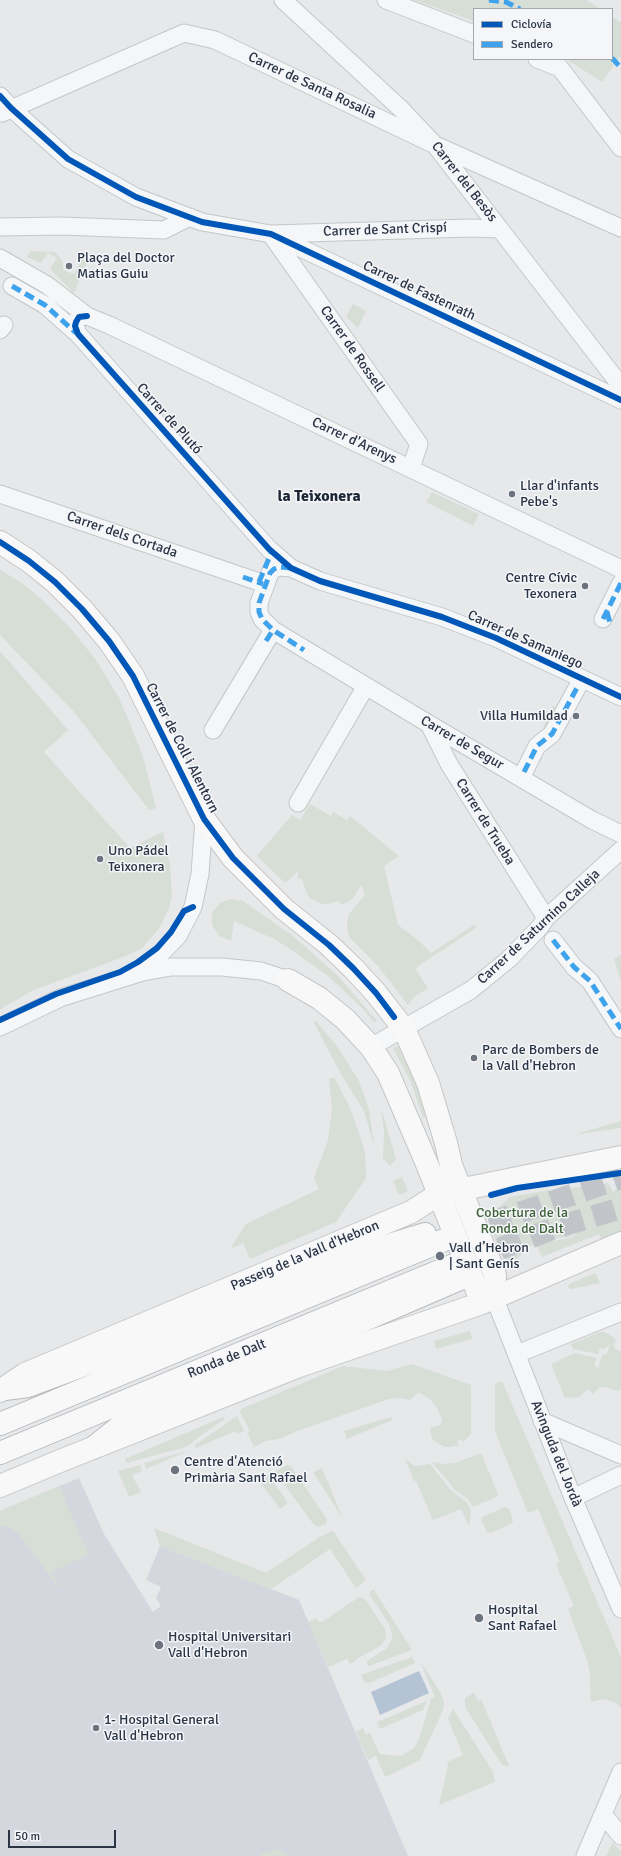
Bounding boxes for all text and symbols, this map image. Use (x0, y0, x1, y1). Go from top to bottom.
legend (473, 8, 613, 60)
text: Ciclovía (511, 17, 552, 32)
text: Sendero (511, 37, 553, 52)
street label: Carrer de Santa Rosalia (245, 49, 379, 123)
street label: Carrer del Besòs (427, 138, 501, 226)
street label: Carrer de Sant Crispí (323, 219, 447, 241)
place label: Plaça del Doctor Matias Guiu (77, 250, 175, 282)
street label: Carrer de Fastenrath (360, 258, 478, 324)
marker: Plaça del Doctor Matias Guiu (64, 261, 74, 271)
street label: Carrer de Rossell (316, 303, 388, 395)
street label: Carrer de Plutó (133, 380, 205, 458)
street label: Carrer d'Arenys (309, 414, 399, 468)
place label: Llar d'infants Pebe's (520, 478, 599, 510)
district label: la Teixonera (277, 487, 361, 507)
marker: Llar d'infants Pebe's (507, 489, 517, 499)
street label: Carrer dels Cortada (64, 508, 180, 562)
place label: Centre Cívic Texonera (505, 570, 577, 602)
marker: Centre Cívic Texonera (580, 581, 590, 591)
street label: Carrer de Samaniego (465, 607, 585, 673)
street label: Carrer de Coll i Alentorn (142, 680, 222, 816)
place label: Villa Humildad (480, 708, 568, 724)
marker: Villa Humildad (571, 711, 581, 721)
street label: Carrer de Segur (417, 712, 507, 774)
street label: Carrer de Trueba (452, 776, 518, 868)
place label: Uno Pádel Teixonera (108, 843, 169, 876)
marker: Uno Pádel Teixonera (95, 854, 105, 864)
street label: Carrer de Saturnino Calleja (474, 866, 604, 988)
place label: Parc de Bombers de la Vall d'Hebron (482, 1042, 599, 1074)
marker: Parc de Bombers de la Vall d'Hebron (469, 1053, 479, 1063)
park label: Cobertura de la Ronda de Dalt (476, 1205, 568, 1238)
street label: Passeig de la Vall d'Hebron (228, 1217, 382, 1295)
place label: Vall d’Hebron | Sant Genís (449, 1240, 529, 1272)
marker: Vall d’Hebron | Sant Genís (434, 1250, 446, 1262)
street label: Ronda de Dalt (185, 1336, 269, 1382)
street label: Avinguda del Jordà (527, 1398, 585, 1510)
place label: Centre d'Atenció Primària Sant Rafael (184, 1454, 307, 1486)
marker: Centre d'Atenció Primària Sant Rafael (169, 1464, 181, 1476)
place label: Hospital Sant Rafael (488, 1602, 557, 1634)
marker: Hospital Sant Rafael (473, 1612, 485, 1624)
place label: Hospital Universitari Vall d'Hebron (168, 1629, 291, 1662)
marker: Hospital Universitari Vall d'Hebron (153, 1639, 165, 1651)
place label: 1- Hospital General Vall d'Hebron (104, 1712, 219, 1744)
marker: 1- Hospital General Vall d'Hebron (91, 1723, 101, 1733)
scale bar (10, 1822, 118, 1848)
text: 50 m (15, 1829, 40, 1844)

